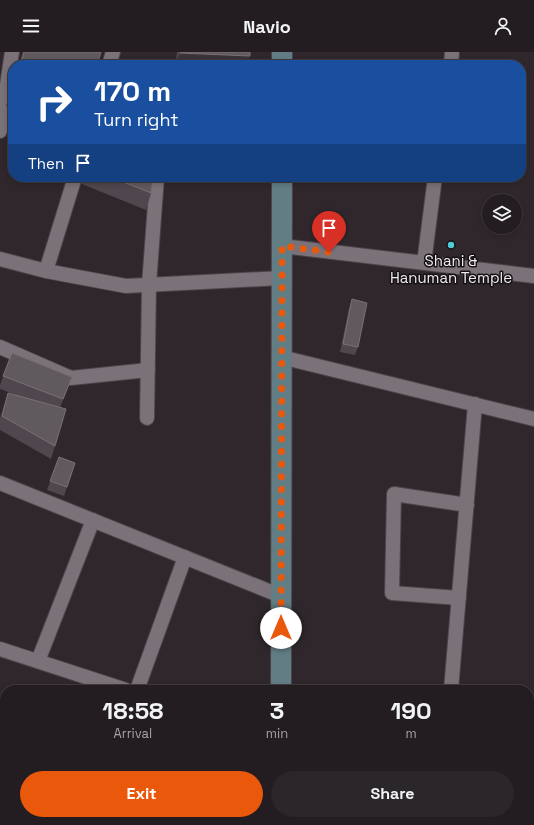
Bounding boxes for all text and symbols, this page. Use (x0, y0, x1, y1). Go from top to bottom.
icon: menu (20, 15, 42, 37)
text: Navio (243, 15, 291, 38)
icon: person (492, 15, 514, 37)
text: 170 m (94, 73, 171, 109)
icon: right (28, 76, 80, 128)
text: Turn right (94, 108, 178, 131)
icon: arrive (72, 152, 94, 174)
text: Then (28, 154, 64, 173)
map controls (482, 194, 522, 234)
button: layers (482, 194, 522, 234)
pin (312, 211, 346, 252)
icon: arrive (318, 217, 340, 239)
marker: Shani & Hanuman Temple (446, 240, 456, 250)
place label: Shani & Hanuman Temple (390, 251, 512, 287)
position arrow (260, 607, 302, 649)
text: 18:58 (102, 695, 164, 726)
text: 3 (270, 695, 284, 726)
text: 190 (390, 695, 432, 726)
text: Arrival (114, 725, 152, 742)
text: min (266, 725, 288, 742)
text: m (405, 725, 417, 742)
button: Exit (20, 771, 263, 817)
button: Share (271, 771, 514, 817)

